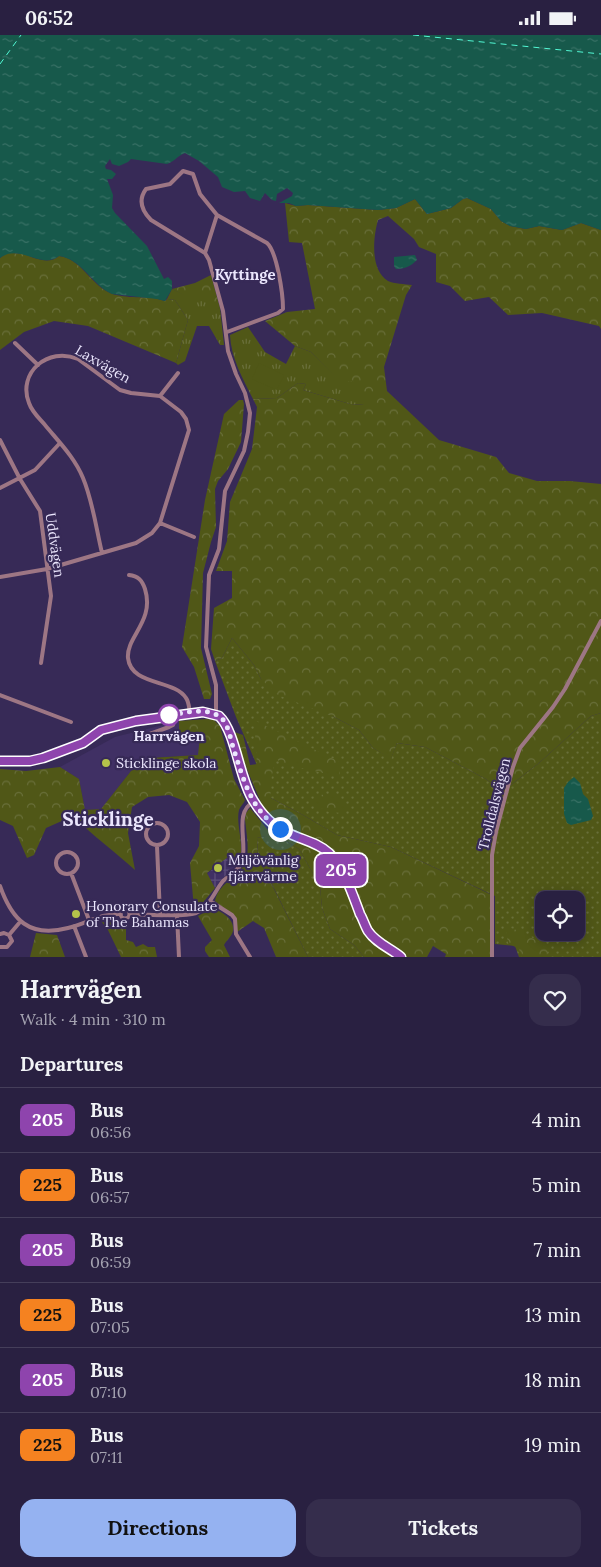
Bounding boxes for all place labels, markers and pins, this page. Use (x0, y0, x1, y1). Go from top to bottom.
marker: Harrvägen (158, 704, 180, 726)
place label: Harrvägen (133, 727, 205, 745)
place label: Sticklinge skola (116, 754, 217, 772)
marker: Sticklinge skola (100, 757, 112, 769)
place label: Miljövänlig fjärrvärme (228, 851, 299, 885)
marker: Miljövänlig fjärrvärme (212, 862, 224, 874)
place label: Honorary Consulate of The Bahamas (86, 897, 218, 931)
marker: Honorary Consulate of The Bahamas (70, 908, 82, 920)

